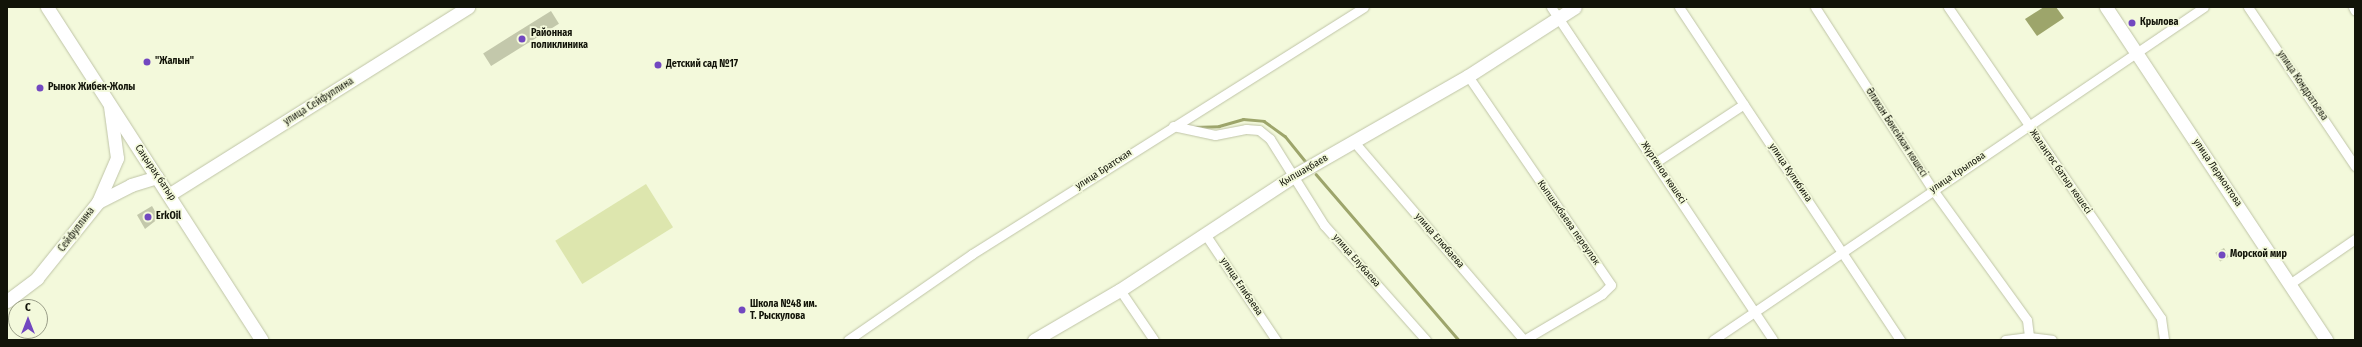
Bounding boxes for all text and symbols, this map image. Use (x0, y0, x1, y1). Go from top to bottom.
place label: Крылова (2140, 17, 2179, 29)
marker: Крылова (2127, 18, 2137, 28)
place label: Районная поликлиника (531, 27, 588, 50)
marker: Районная поликлиника (516, 33, 528, 45)
street label: улица Кондратьева (2274, 49, 2330, 123)
place label: "Жалын" (155, 56, 194, 68)
marker: "Жалын" (142, 57, 152, 67)
place label: Детский сад №17 (666, 59, 738, 71)
marker: Детский сад №17 (653, 60, 663, 70)
street label: улица Сейфуллина (282, 76, 356, 128)
place label: Рынок Жибек-Жолы (48, 82, 135, 94)
marker: Рынок Жибек-Жолы (35, 83, 45, 93)
street label: Әлихан Бөкейхан көшесі (1863, 86, 1929, 180)
street label: Жалаңтөс батыр көшесі (2026, 128, 2094, 216)
street label: улица Лермонтова (2190, 137, 2244, 209)
street label: Жүргенов көшесі (1638, 140, 1688, 206)
street label: улица Кулибина (1766, 141, 1814, 205)
street label: Саңырақ батыр (132, 143, 178, 203)
street label: улица Братская (1073, 147, 1135, 193)
street label: улица Крылова (1928, 150, 1988, 196)
street label: Қыпшақбаев (1278, 152, 1330, 190)
street label: Кыпшакбаева переулок (1534, 178, 1602, 268)
street label: Сейфуллина (56, 205, 98, 255)
place label: ErkOil (156, 211, 181, 223)
street label: улица Елюбаева (1412, 211, 1466, 271)
marker: ErkOil (143, 212, 153, 222)
street label: улица Елубаева (1330, 232, 1382, 290)
place label: Морской мир (2230, 249, 2287, 261)
marker: Морской мир (2217, 250, 2227, 260)
street label: улица Елибаева (1217, 256, 1265, 318)
place label: Школа №48 им. Т. Рыскулова (750, 298, 817, 322)
north arrow (8, 299, 48, 339)
text: С (25, 301, 31, 314)
marker: Школа №48 им. Т. Рыскулова (737, 305, 747, 315)

